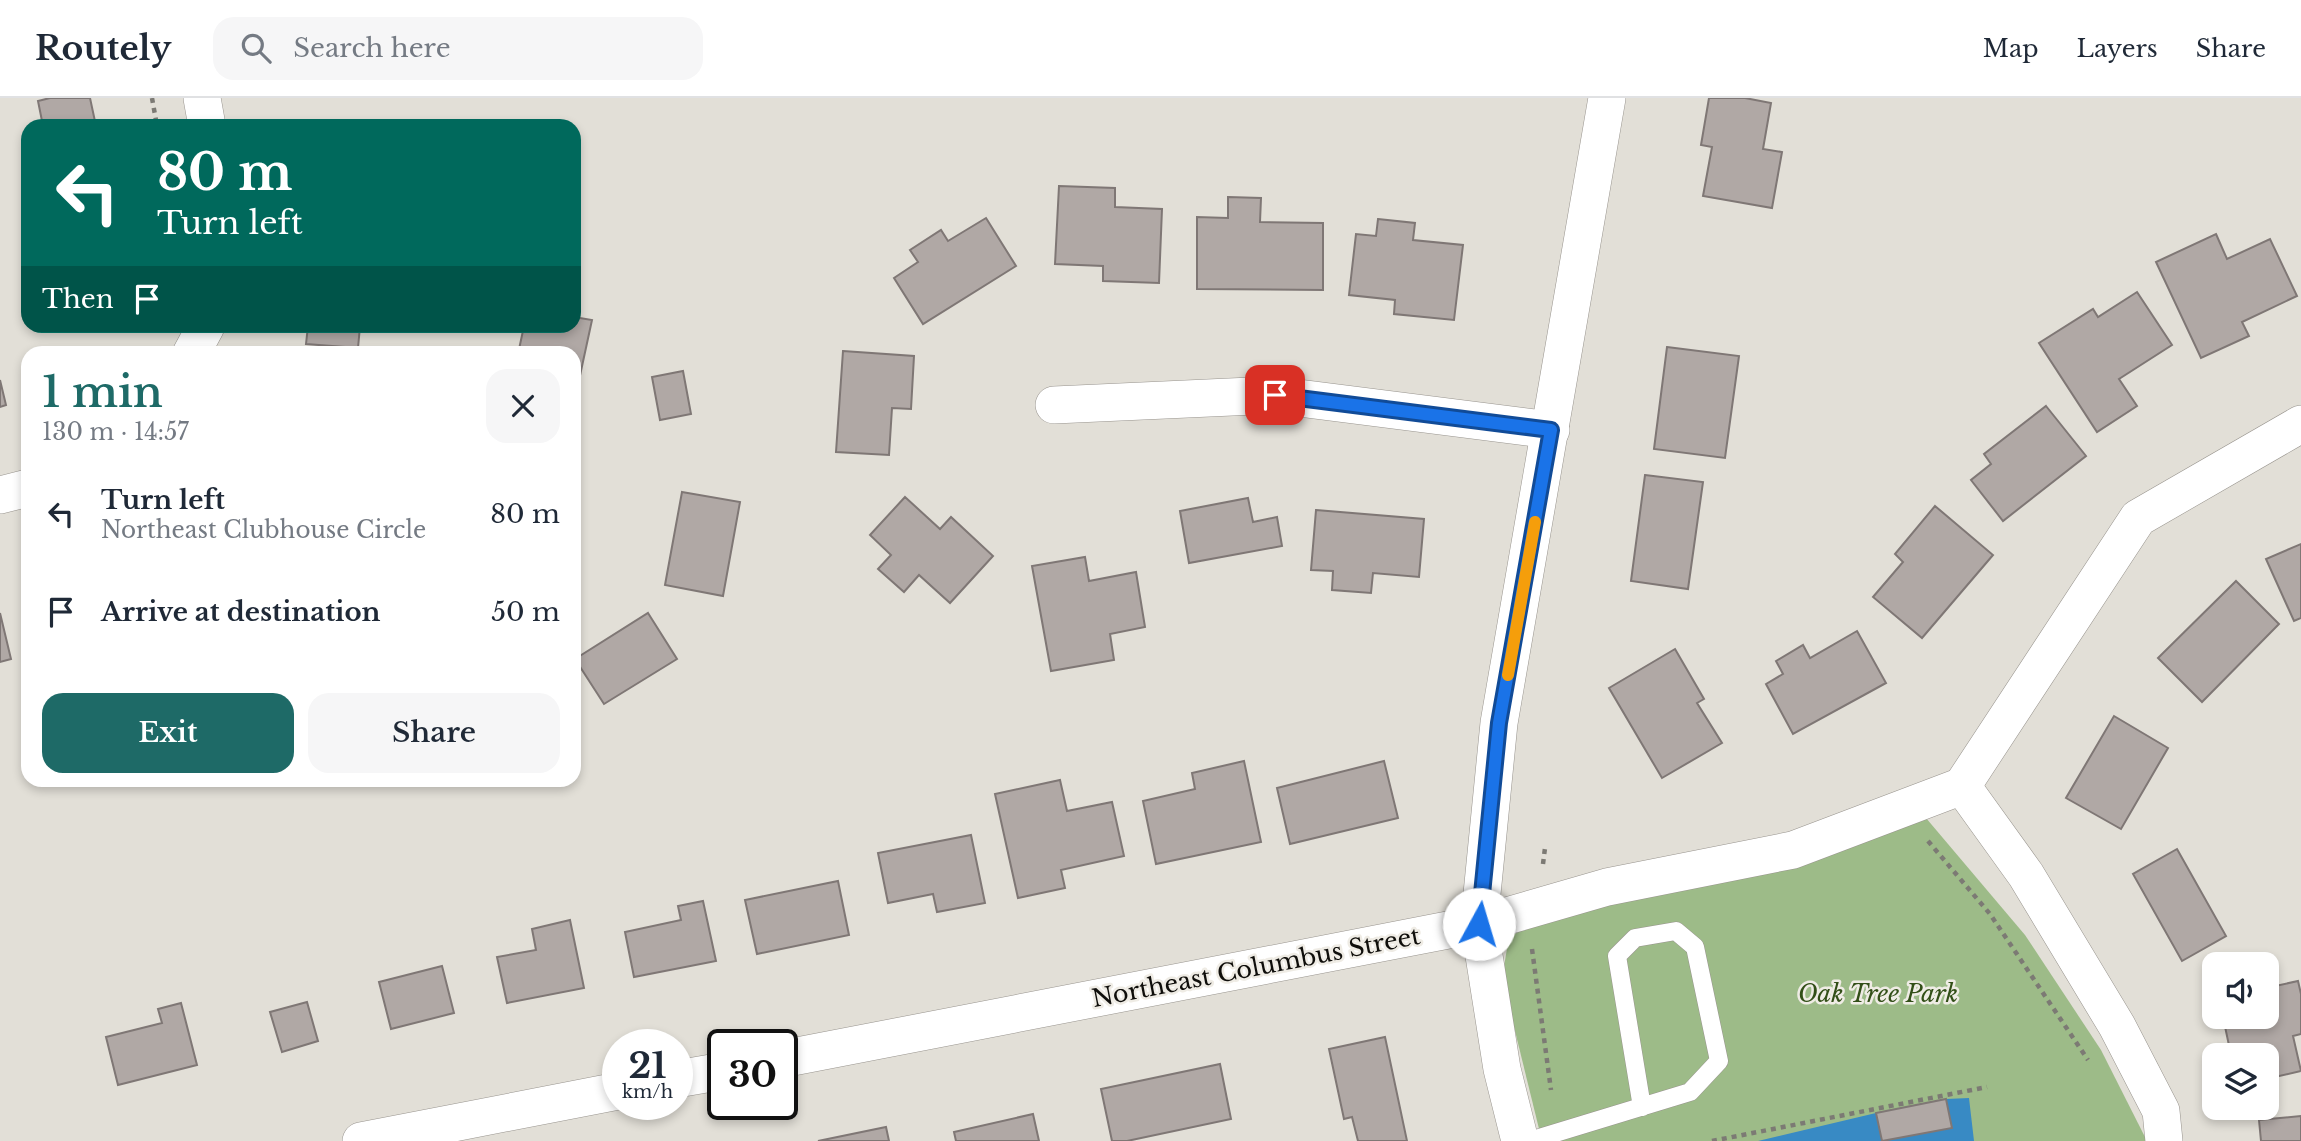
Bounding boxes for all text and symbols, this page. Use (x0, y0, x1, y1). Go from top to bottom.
search box (213, 17, 703, 80)
text: Routely (35, 28, 171, 69)
icon: search (237, 29, 275, 67)
text: Search here (293, 32, 451, 64)
text: Map (1983, 34, 2039, 63)
text: Layers (2077, 34, 2158, 63)
text: Share (2196, 34, 2266, 63)
text: 80 m (157, 142, 292, 203)
icon: left (42, 147, 133, 238)
text: Turn left (157, 203, 303, 243)
icon: arrive (128, 280, 166, 318)
text: Then (42, 283, 114, 315)
pin (1245, 365, 1305, 425)
text: 1 min (42, 366, 163, 418)
button: close (486, 369, 560, 443)
icon: arrive (1256, 376, 1294, 414)
text: 130 m · 14:57 (42, 418, 189, 446)
text: Turn left (101, 484, 225, 516)
icon: left (42, 495, 80, 533)
text: 80 m (490, 498, 560, 530)
text: Northeast Clubhouse Circle (101, 516, 426, 544)
icon: arrive (42, 593, 80, 631)
text: Arrive at destination (101, 596, 381, 628)
text: 50 m (491, 596, 560, 628)
button: Exit (42, 693, 294, 773)
button: Share (308, 693, 560, 773)
position arrow (1442, 887, 1516, 961)
street label: Northeast Columbus Street (1089, 921, 1423, 1013)
map controls (2202, 952, 2279, 1120)
button: sound (2202, 952, 2279, 1029)
park label: Oak Tree Park (1798, 979, 1958, 1008)
speed limit sign: 30 (707, 1029, 798, 1120)
button: layers (2202, 1043, 2279, 1120)
text: 21 (628, 1044, 667, 1087)
text: km/h (622, 1081, 673, 1103)

